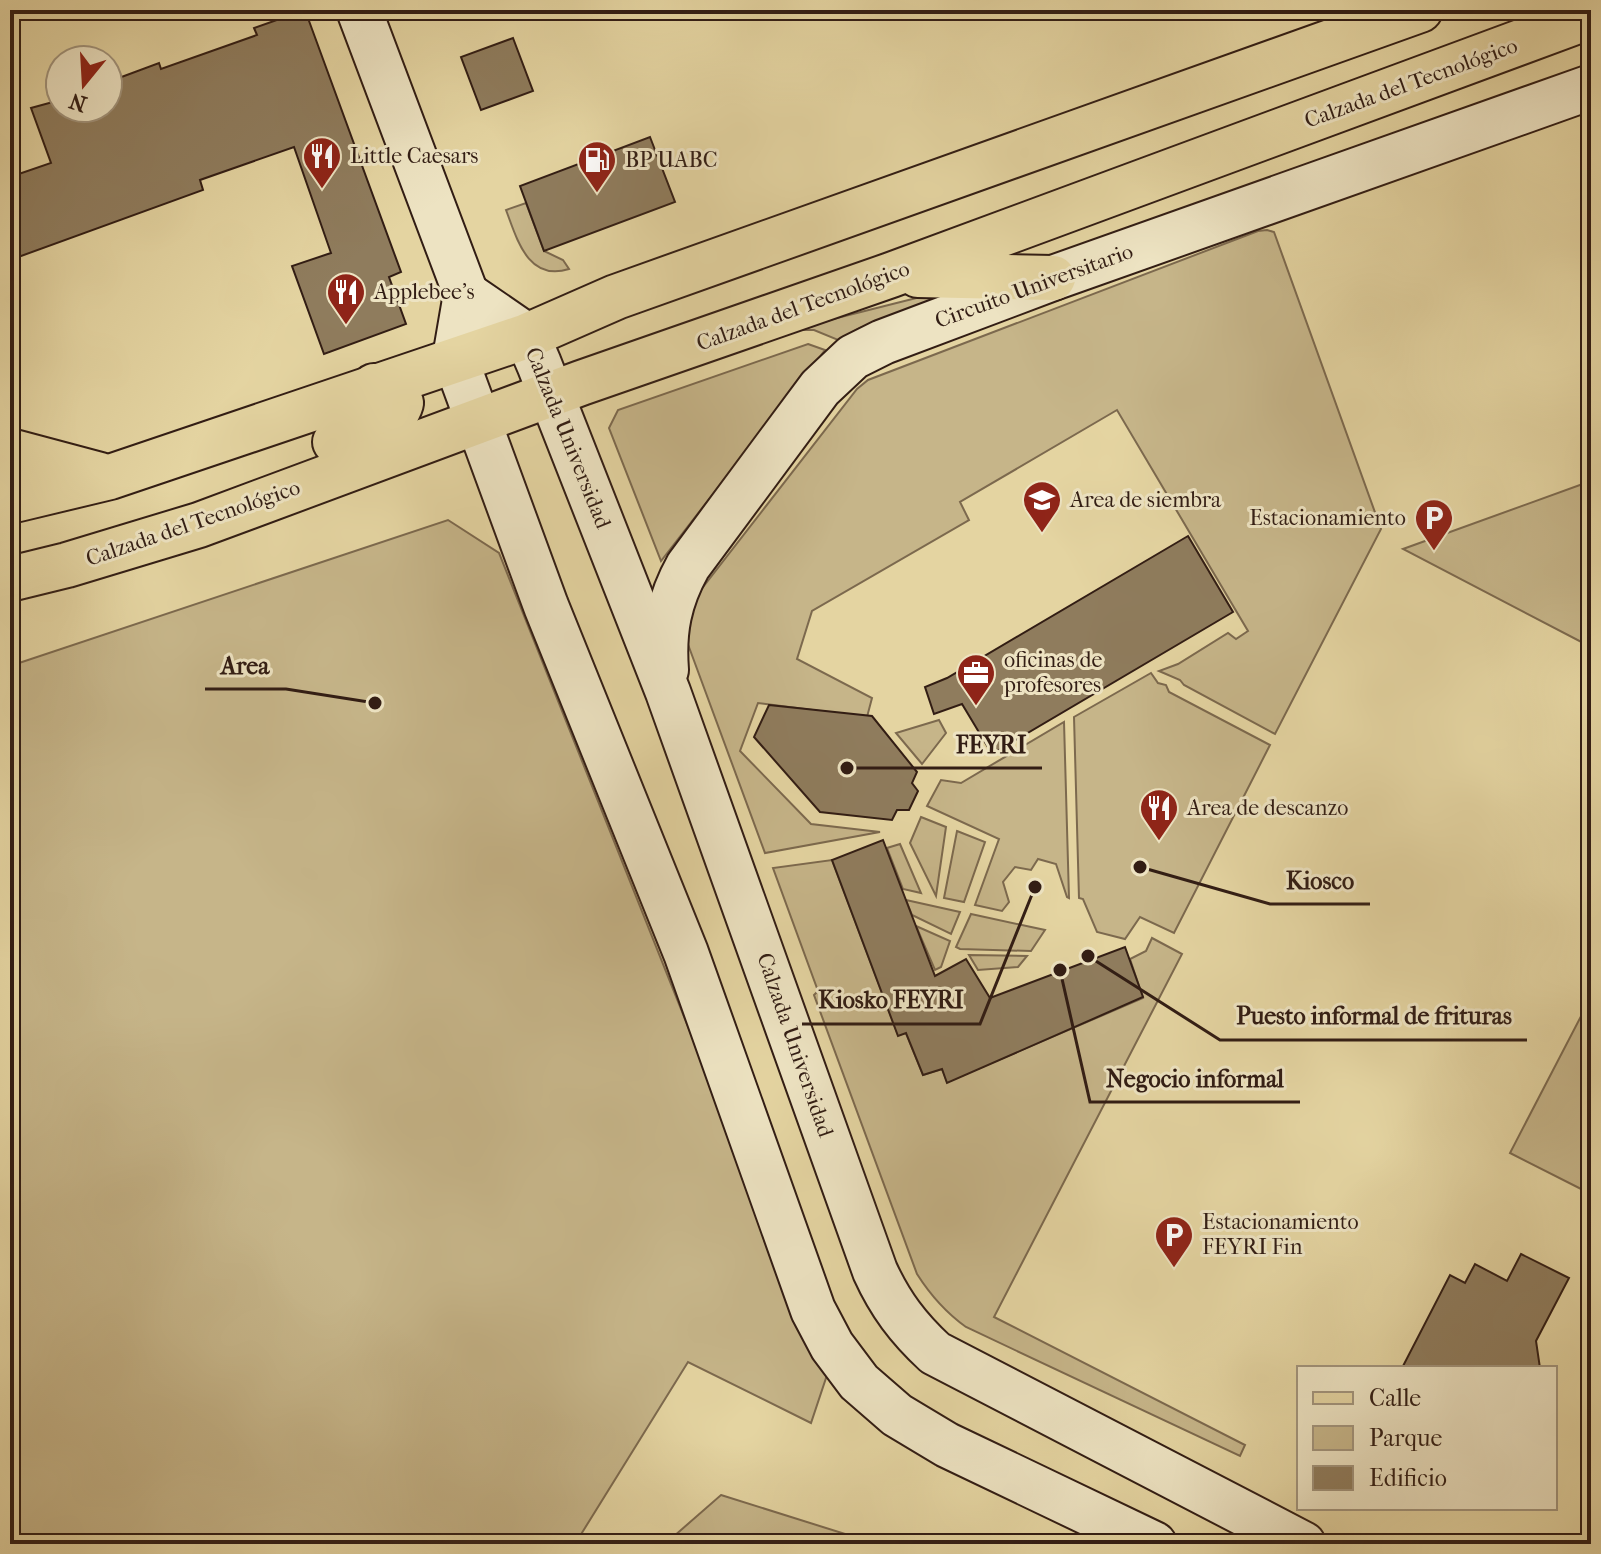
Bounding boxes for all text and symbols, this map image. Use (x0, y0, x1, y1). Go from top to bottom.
street label: Calzada del Tecnológico (1301, 32, 1521, 134)
north arrow (44, 44, 124, 124)
text: N (66, 87, 90, 117)
restaurant icon: Little Caesars (301, 135, 343, 190)
fuel station icon: BP UABC (576, 139, 618, 194)
place label: Little Caesars (350, 143, 478, 169)
place label: BP UABC (625, 147, 718, 173)
street label: Circuito Universitario (931, 238, 1137, 334)
street label: Calzada del Tecnológico (693, 255, 913, 357)
restaurant icon: Applebee's (325, 271, 367, 326)
place label: Applebee's (373, 279, 475, 305)
street label: Calzada Universidad (520, 344, 617, 533)
street label: Calzada del Tecnológico (82, 474, 304, 572)
school or university icon: Area de siembra (1021, 479, 1063, 534)
place label: Area de siembra (1069, 487, 1222, 513)
parking icon: Estacionamiento (1413, 497, 1455, 552)
place label: Estacionamiento (1249, 505, 1406, 531)
callout: Area (205, 641, 286, 689)
place label: oficinas de profesores (1003, 647, 1102, 698)
text: Area (219, 652, 270, 680)
office icon: oficinas de profesores (955, 652, 997, 707)
callout: FEYRI (939, 720, 1042, 768)
text: FEYRI (955, 731, 1027, 759)
restaurant icon: Area de descanzo (1138, 787, 1180, 842)
place label: Area de descanzo (1186, 795, 1348, 821)
callout: Kiosco (1270, 856, 1370, 904)
text: Kiosco (1286, 867, 1354, 895)
street label: Calzada Universidad (751, 949, 839, 1142)
callout: Kiosko FEYRI (802, 976, 980, 1024)
text: Kiosko FEYRI (818, 986, 964, 1014)
callout: Puesto informal de frituras (1220, 992, 1527, 1040)
text: Puesto informal de frituras (1236, 1002, 1512, 1030)
callout: Negocio informal (1090, 1054, 1300, 1102)
text: Negocio informal (1106, 1065, 1284, 1093)
place label: Estacionamiento FEYRI Fin (1202, 1209, 1359, 1260)
parking icon: Estacionamiento FEYRI Fin (1153, 1214, 1195, 1269)
legend (1297, 1366, 1557, 1510)
text: Calle (1369, 1384, 1421, 1412)
text: Parque (1369, 1424, 1442, 1452)
text: Edificio (1369, 1464, 1447, 1492)

